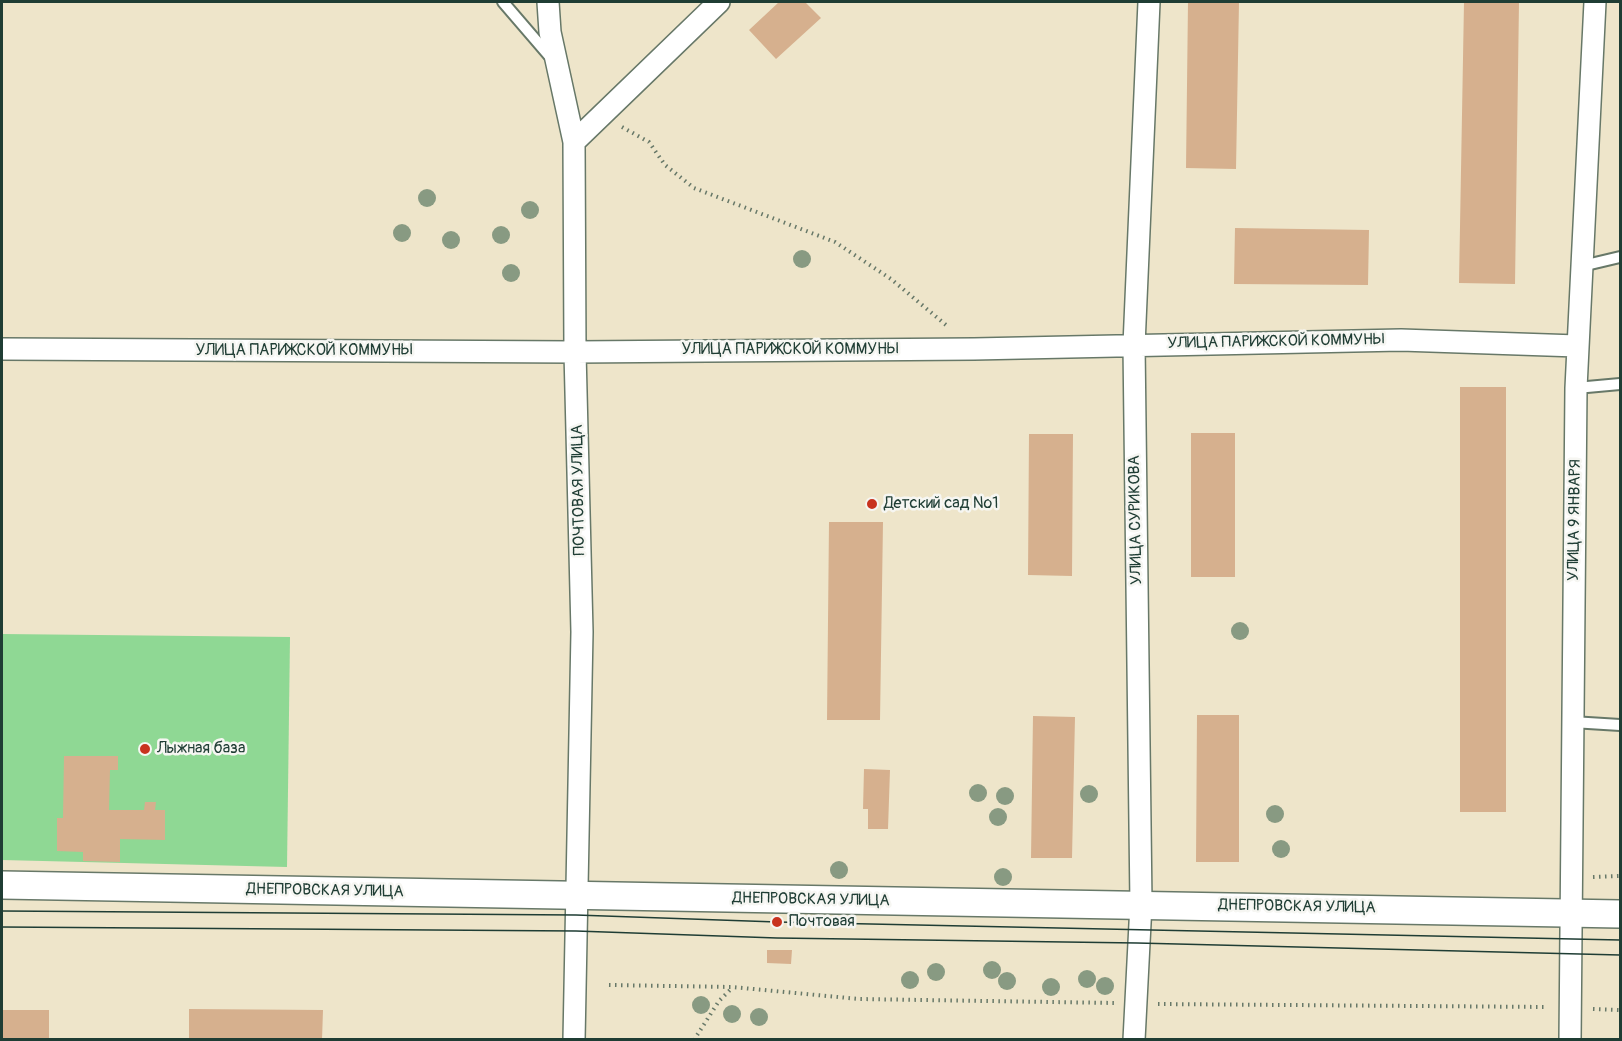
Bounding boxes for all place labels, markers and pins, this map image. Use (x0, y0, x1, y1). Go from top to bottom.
place label: Детский сад №1 (884, 494, 998, 514)
marker: Детский сад №1 (865, 497, 879, 511)
place label: Лыжная база (157, 739, 245, 759)
marker: Лыжная база (138, 742, 152, 756)
place label: Почтовая (789, 912, 855, 932)
marker: Почтовая (770, 915, 784, 929)

